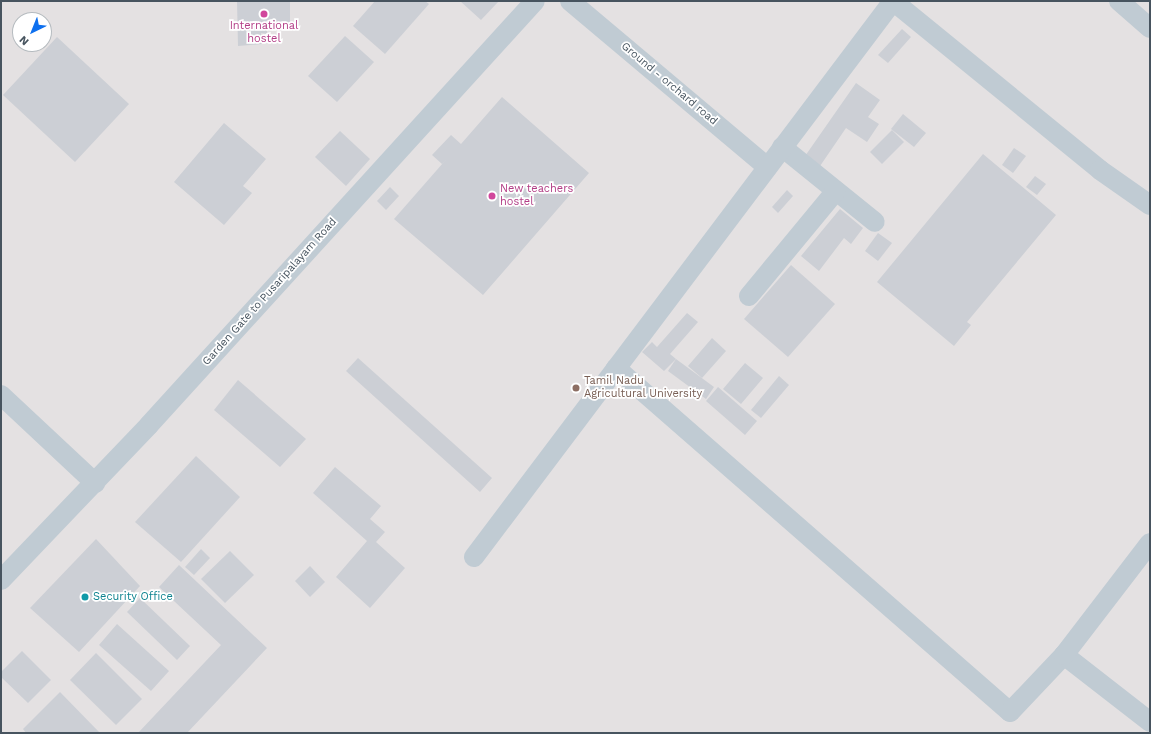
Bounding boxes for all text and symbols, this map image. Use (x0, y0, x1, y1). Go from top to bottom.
marker: International hostel (259, 9, 269, 19)
north arrow (12, 12, 52, 52)
place label: International hostel (230, 20, 298, 46)
text: N (17, 33, 32, 48)
street label: Ground - orchard road (618, 40, 720, 128)
place label: New teachers hostel (500, 183, 574, 209)
marker: New teachers hostel (487, 191, 497, 201)
street label: Garden Gate to Pusaripalayam Road (200, 215, 340, 369)
place label: Tamil Nadu Agricultural University (584, 375, 702, 401)
marker: Tamil Nadu Agricultural University (571, 383, 581, 393)
place label: Security Office (93, 590, 173, 604)
marker: Security Office (80, 592, 90, 602)

